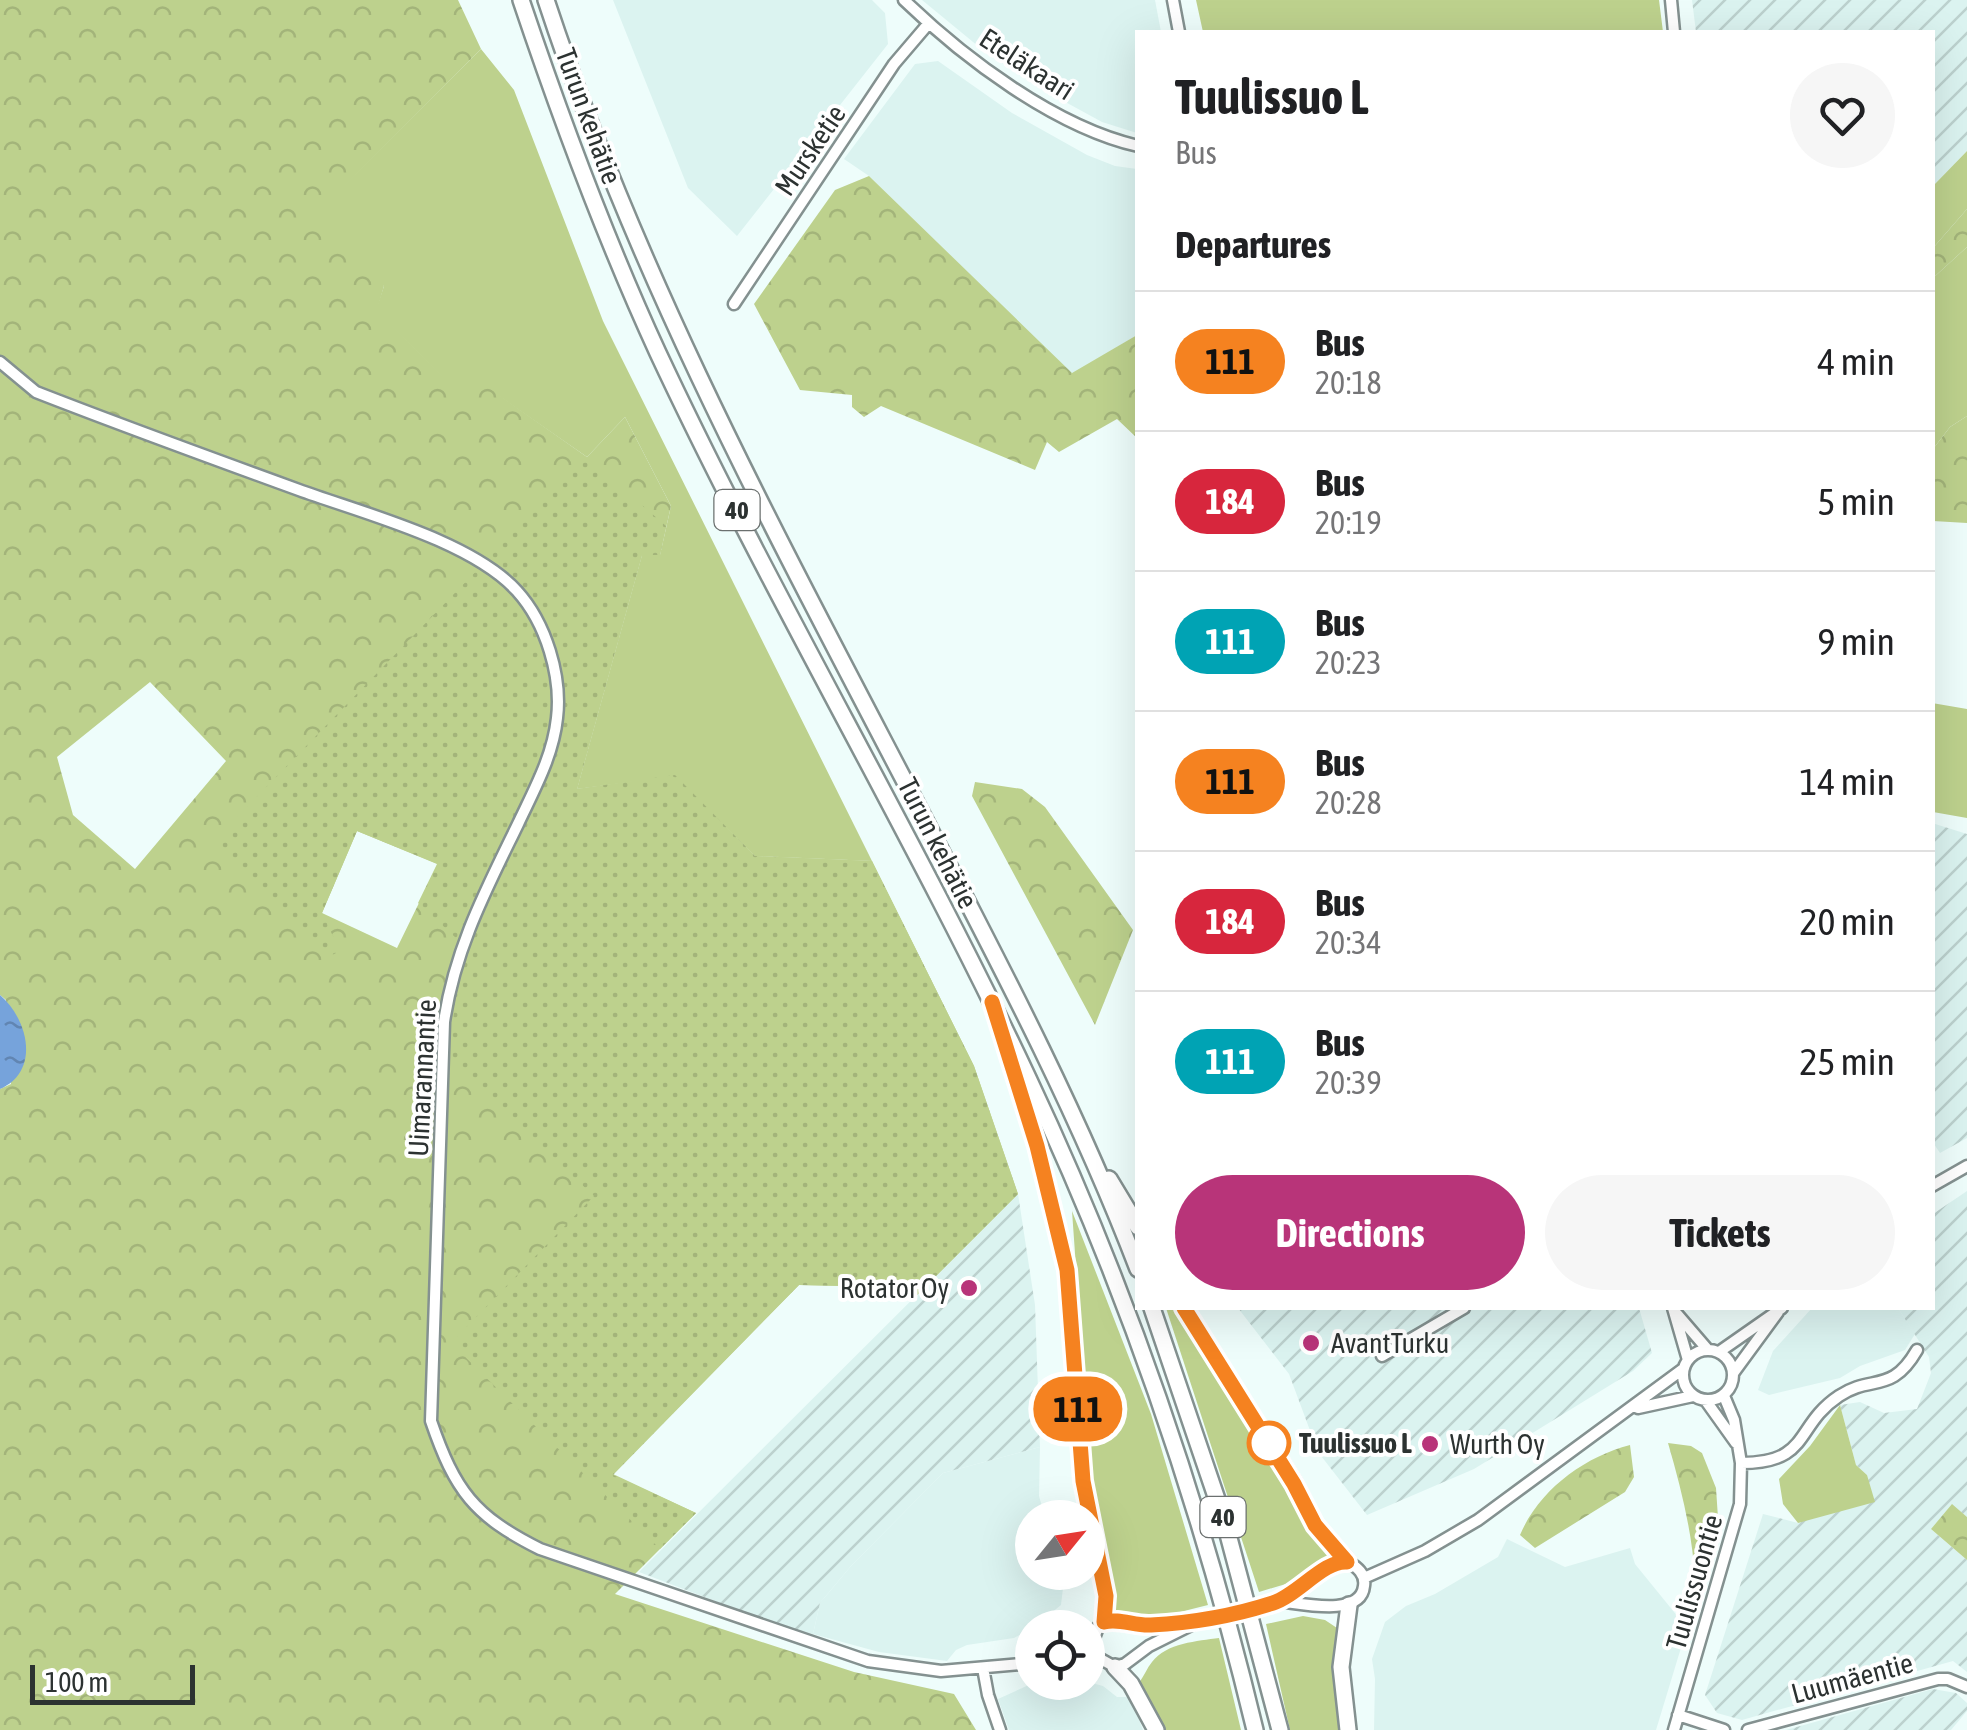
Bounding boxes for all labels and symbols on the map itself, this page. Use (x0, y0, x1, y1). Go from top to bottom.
street label: Eteläkaari (974, 22, 1080, 106)
street label: Turun kehätie (550, 44, 628, 188)
street label: Mursketie (768, 99, 852, 201)
road number: 40 (714, 490, 760, 530)
street label: Turun kehätie (892, 773, 984, 913)
street label: Uimarannantie (402, 998, 442, 1158)
place label: Rotator Oy (840, 1272, 949, 1304)
marker: Rotator Oy (958, 1277, 980, 1299)
place label: AvantTurku (1331, 1327, 1449, 1359)
marker: AvantTurku (1300, 1332, 1322, 1354)
line badge: 111 (1020, 1376, 1136, 1442)
marker: Tuulissuo L (1248, 1422, 1290, 1464)
place label: Tuulissuo L (1299, 1427, 1412, 1459)
place label: Wurth Oy (1450, 1428, 1545, 1460)
marker: Wurth Oy (1419, 1433, 1441, 1455)
road number: 40 (1200, 1497, 1246, 1537)
north arrow (1015, 1500, 1105, 1590)
street label: Tuulissuontie (1659, 1511, 1729, 1653)
street label: Luumäentie (1788, 1646, 1916, 1710)
scale bar (30, 1660, 195, 1704)

